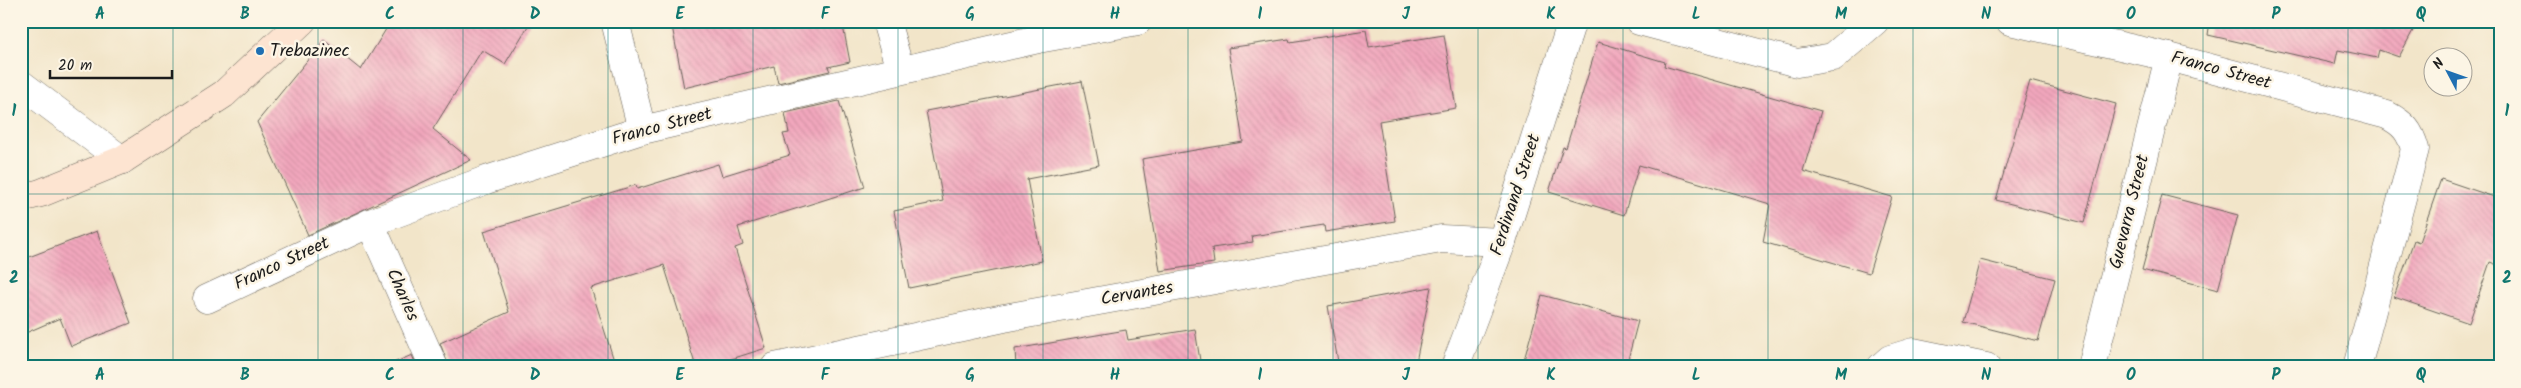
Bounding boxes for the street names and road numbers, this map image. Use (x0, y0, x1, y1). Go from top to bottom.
street label: Franco Street (2168, 44, 2275, 99)
street label: Franco Street (609, 99, 716, 154)
street label: Ferdinand Street (1483, 130, 1550, 260)
street label: Guevarra Street (2102, 151, 2158, 272)
street label: Franco Street (229, 229, 335, 299)
street label: Charles (378, 264, 427, 326)
street label: Cervantes (1098, 273, 1176, 315)

